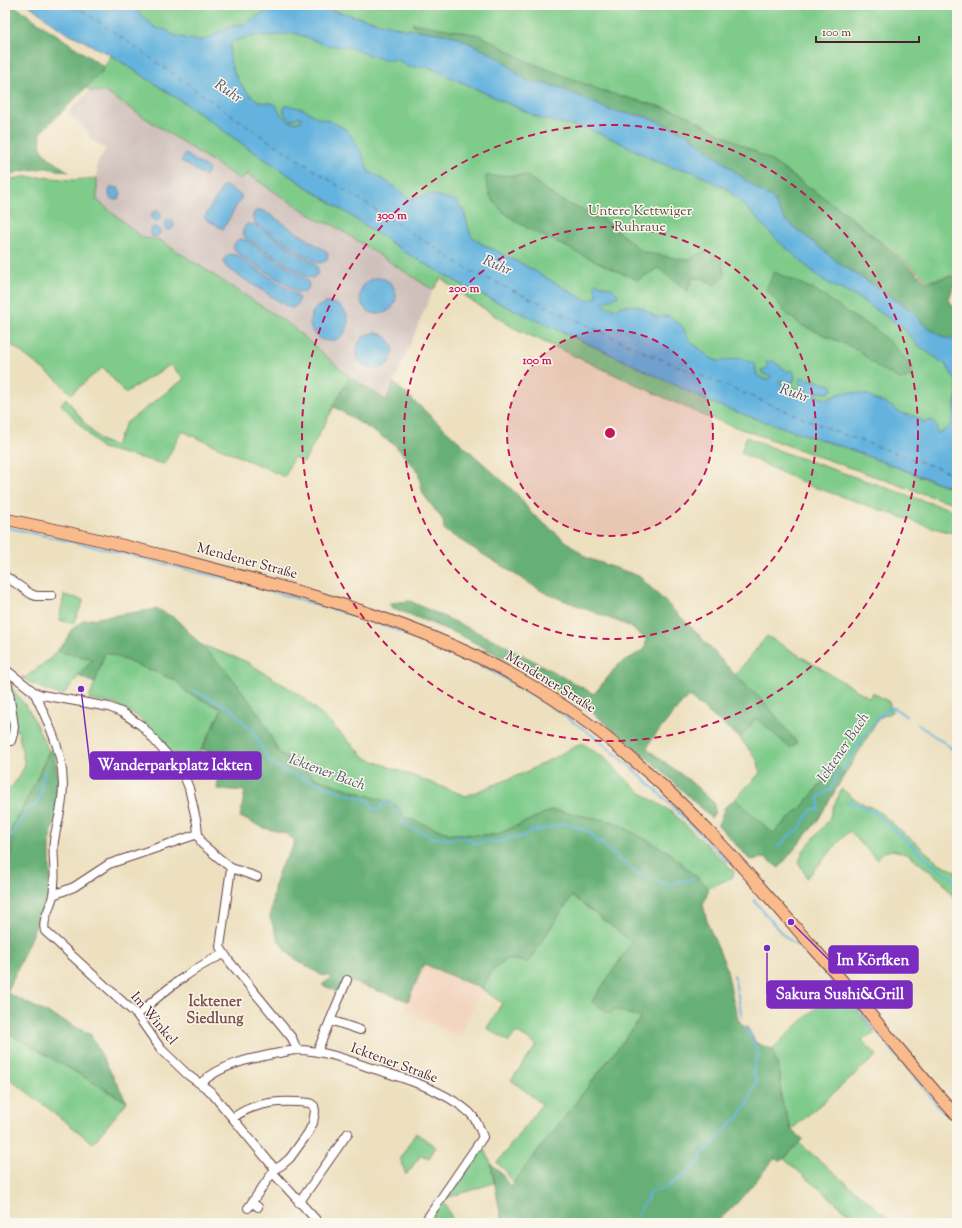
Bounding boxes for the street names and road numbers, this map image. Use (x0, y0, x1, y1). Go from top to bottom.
street label: Mendener Straße (195, 539, 299, 585)
street label: Mendener Straße (501, 647, 599, 719)
street label: Im Winkel (125, 988, 181, 1050)
street label: Icktener Straße (348, 1039, 440, 1089)

